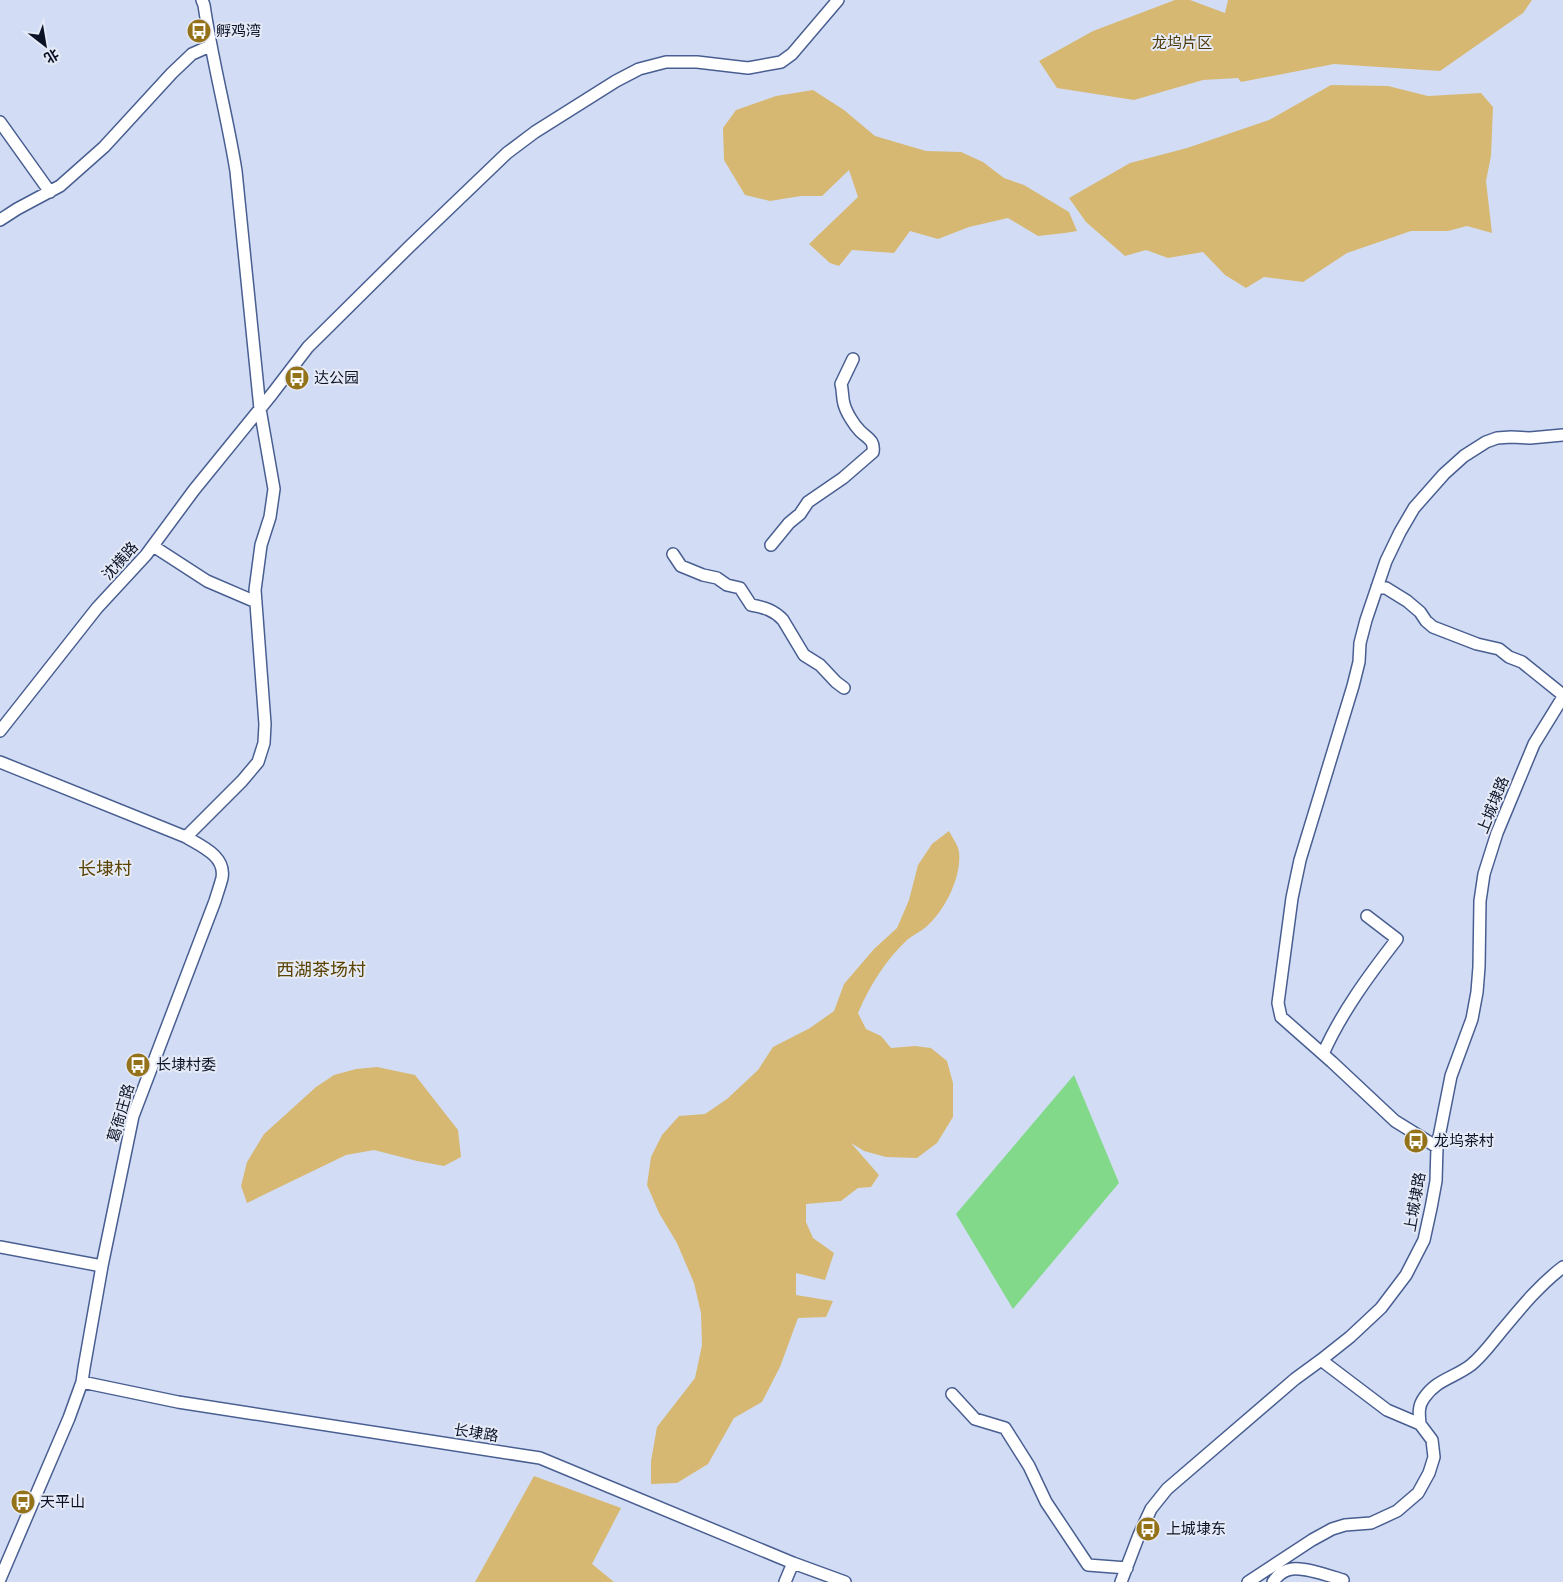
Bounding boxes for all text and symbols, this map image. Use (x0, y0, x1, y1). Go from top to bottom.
bus stop icon: 孵鸡湾 (186, 18, 212, 44)
north arrow (20, 20, 70, 70)
place label: 孵鸡湾 (216, 22, 261, 39)
park label: 龙坞片区 (1152, 34, 1212, 51)
text: 北 (42, 46, 62, 67)
bus stop icon: 达公园 (284, 365, 310, 391)
place label: 达公园 (314, 369, 359, 386)
street label: 沈横路 (98, 538, 141, 583)
street label: 上城埭路 (1473, 774, 1512, 836)
district label: 长埭村 (78, 859, 132, 879)
district label: 西湖茶场村 (276, 960, 366, 980)
bus stop icon: 长埭村委 (125, 1052, 151, 1078)
place label: 长埭村委 (156, 1056, 216, 1073)
street label: 葛衙庄路 (104, 1082, 137, 1144)
bus stop icon: 龙坞茶村 (1403, 1128, 1429, 1154)
place label: 龙坞茶村 (1434, 1132, 1494, 1149)
street label: 上城埭路 (1401, 1171, 1428, 1233)
street label: 长埭路 (453, 1421, 500, 1444)
bus stop icon: 天平山 (10, 1489, 36, 1515)
place label: 天平山 (40, 1493, 85, 1510)
bus stop icon: 上城埭东 (1135, 1516, 1161, 1542)
place label: 上城埭东 (1166, 1520, 1226, 1537)

